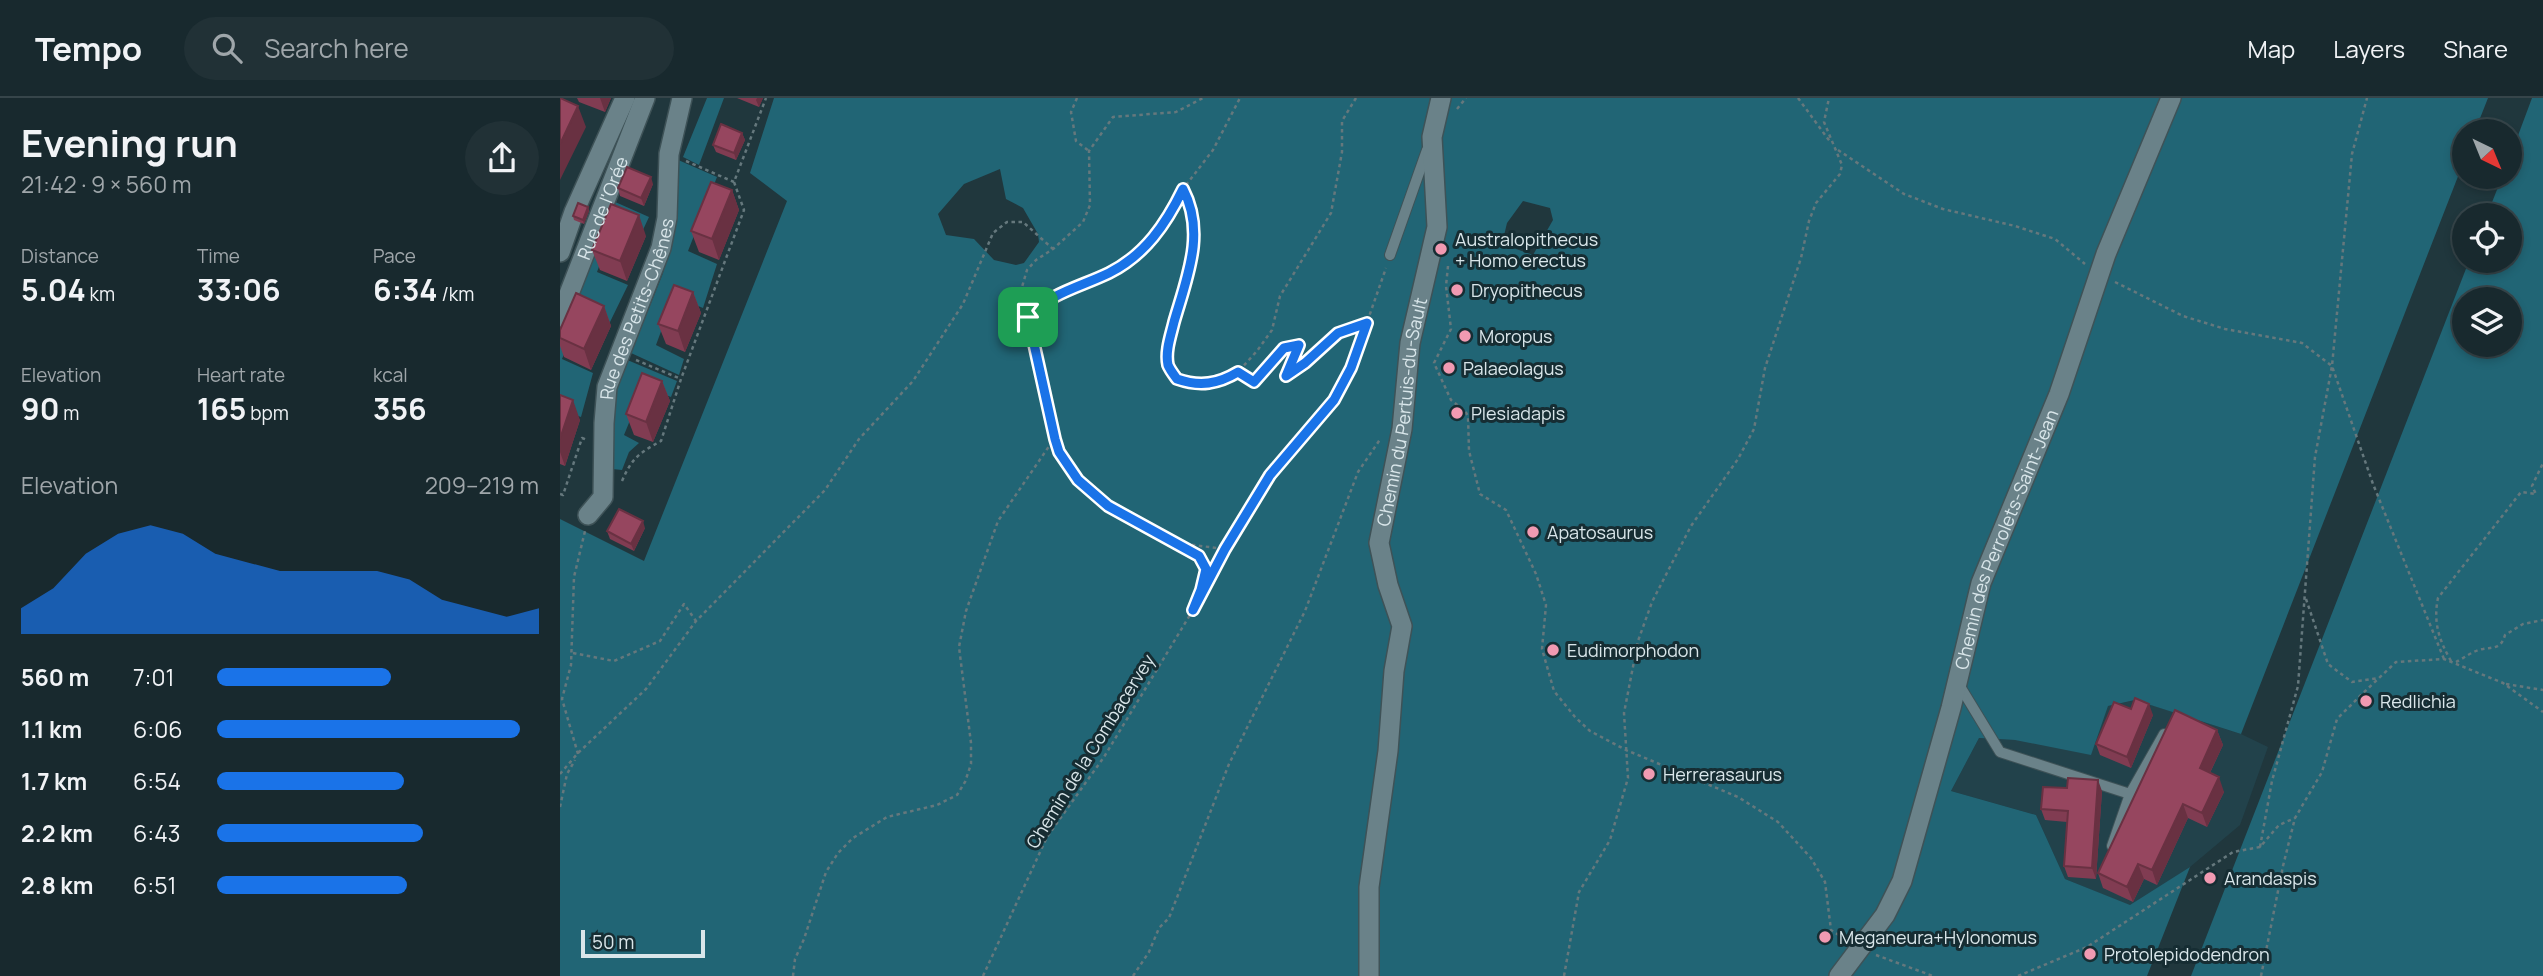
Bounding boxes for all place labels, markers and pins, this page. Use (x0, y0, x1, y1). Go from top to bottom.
place label: Australopithecus + Homo erectus (1455, 227, 1598, 272)
marker: Australopithecus + Homo erectus (1433, 241, 1449, 257)
place label: Dryopithecus (1471, 278, 1583, 302)
marker: Dryopithecus (1449, 282, 1465, 298)
pin (998, 287, 1058, 347)
place label: Moropus (1479, 324, 1553, 348)
marker: Moropus (1457, 328, 1473, 344)
place label: Palaeolagus (1463, 356, 1564, 380)
marker: Palaeolagus (1441, 360, 1457, 376)
place label: Plesiadapis (1471, 401, 1565, 425)
marker: Plesiadapis (1449, 405, 1465, 421)
place label: Apatosaurus (1547, 520, 1653, 544)
marker: Apatosaurus (1525, 524, 1541, 540)
place label: Eudimorphodon (1567, 638, 1699, 662)
marker: Eudimorphodon (1545, 642, 1561, 658)
place label: Redlichia (2380, 689, 2456, 713)
marker: Redlichia (2358, 693, 2374, 709)
place label: Herrerasaurus (1663, 762, 1782, 786)
marker: Herrerasaurus (1641, 766, 1657, 782)
place label: Arandaspis (2224, 866, 2317, 890)
marker: Arandaspis (2202, 870, 2218, 886)
place label: Meganeura+Hylonomus (1839, 925, 2037, 949)
marker: Meganeura+Hylonomus (1817, 929, 1833, 945)
place label: Protolepidodendron (2104, 942, 2270, 966)
marker: Protolepidodendron (2082, 946, 2098, 962)

